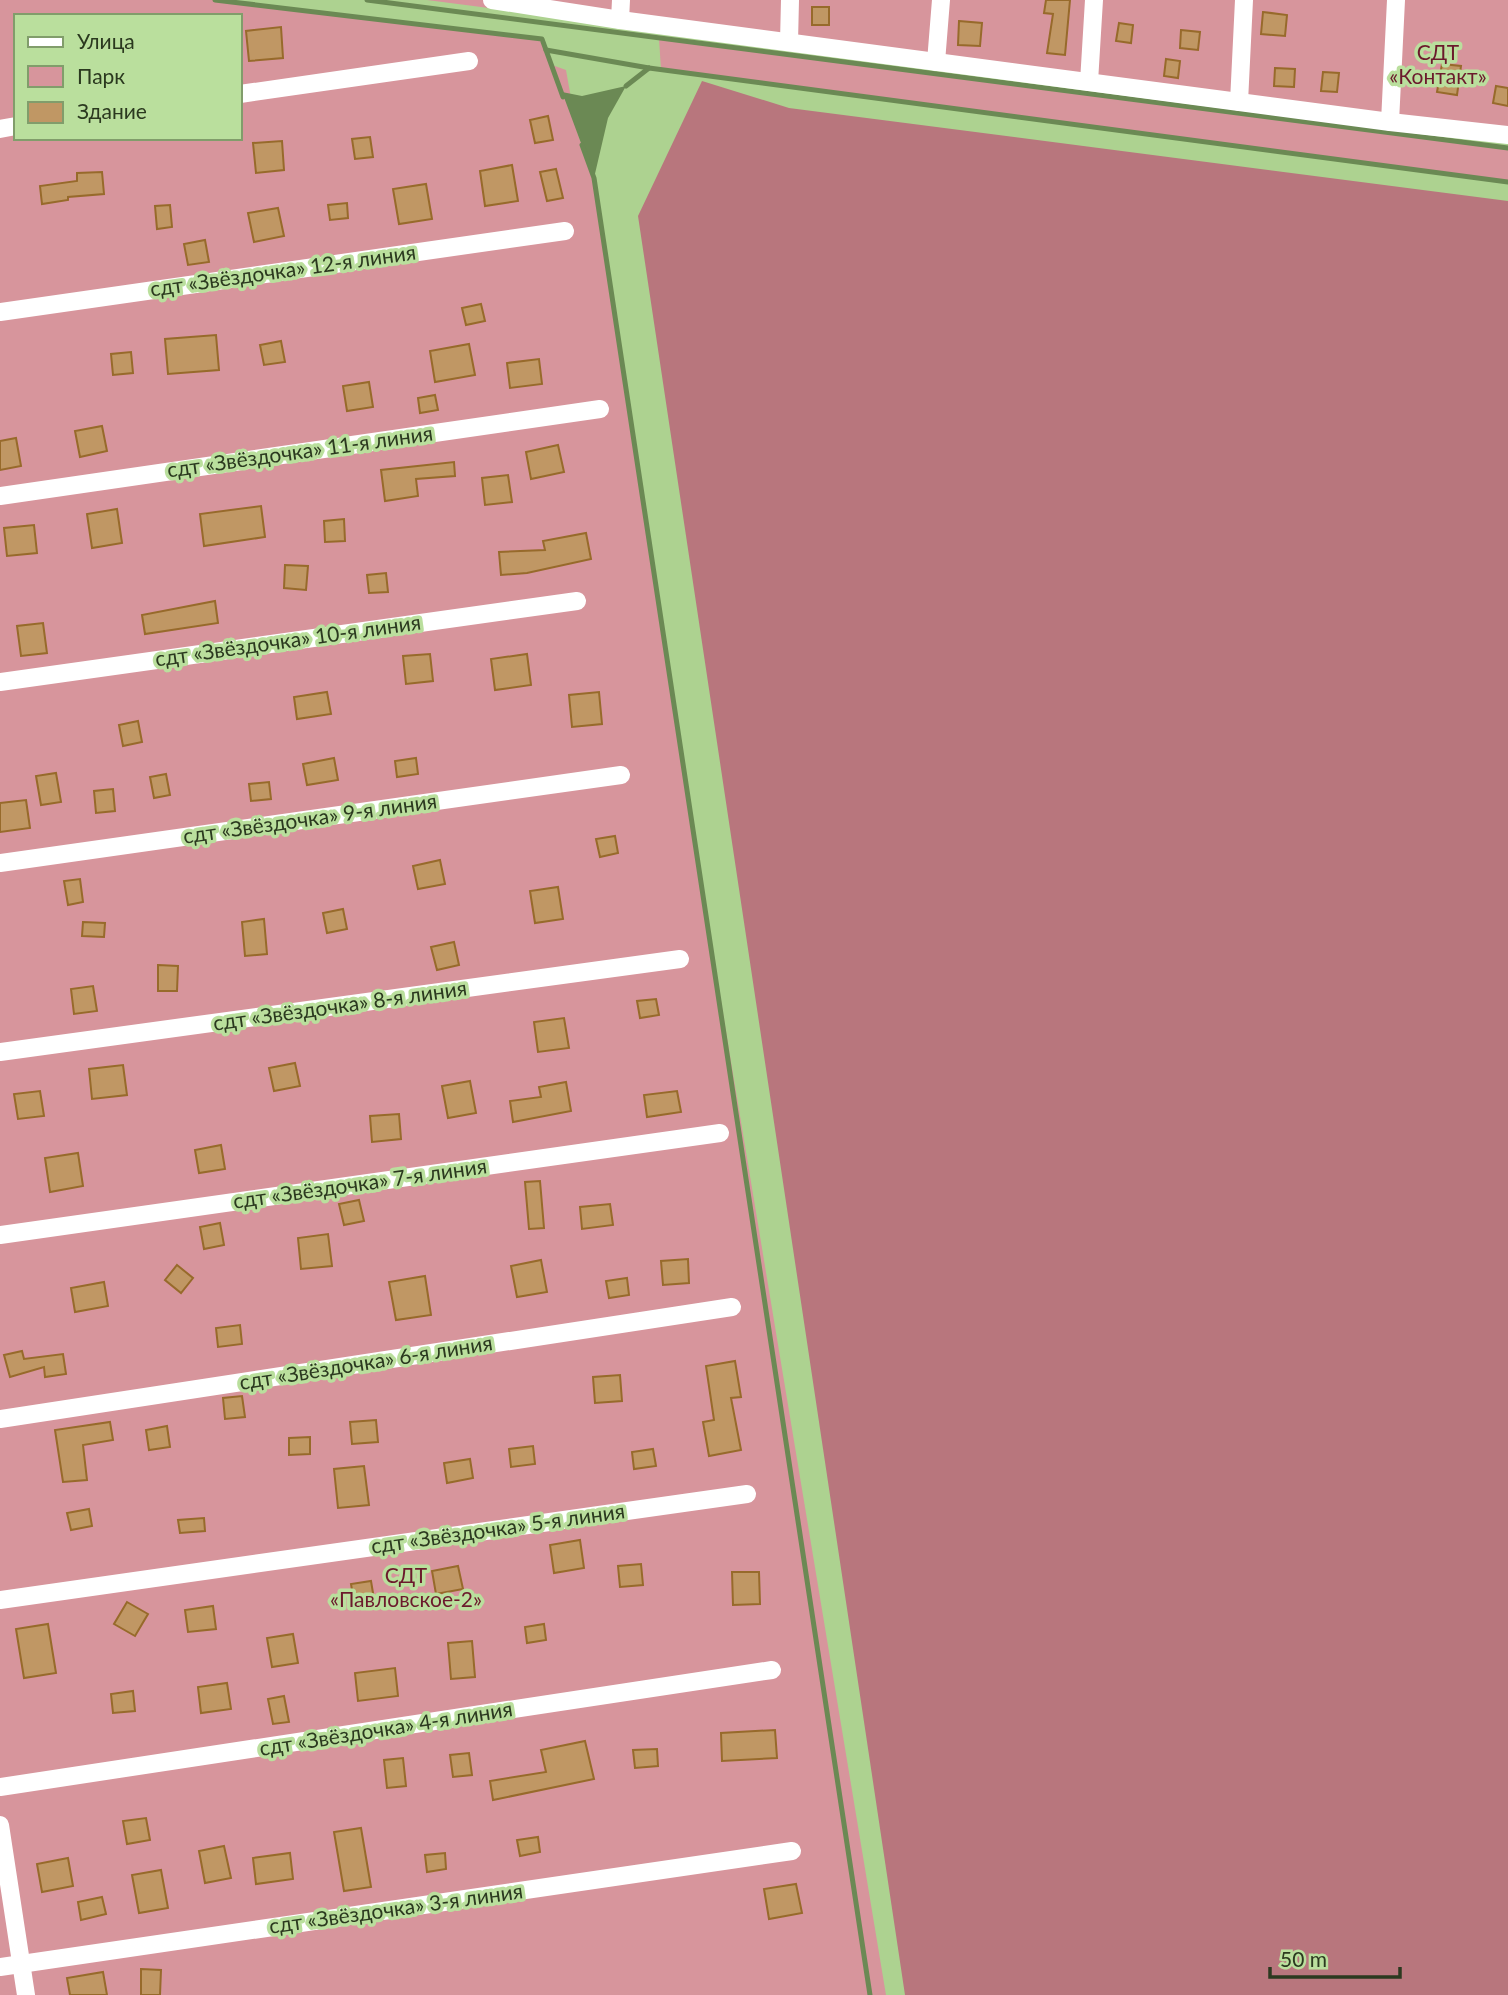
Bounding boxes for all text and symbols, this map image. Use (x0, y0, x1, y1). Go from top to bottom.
legend (14, 14, 242, 140)
text: Улица (77, 28, 135, 53)
park label: СДТ «Контакт» (1389, 39, 1487, 88)
text: Парк (77, 63, 125, 88)
text: Здание (77, 98, 147, 123)
street label: сдт «Звёздочка» 12-я линия (148, 238, 417, 301)
street label: сдт «Звёздочка» 11-я линия (165, 419, 434, 482)
street label: сдт «Звёздочка» 10-я линия (153, 608, 422, 671)
street label: сдт «Звёздочка» 9-я линия (181, 787, 438, 848)
street label: сдт «Звёздочка» 8-я линия (211, 974, 468, 1035)
street label: сдт «Звёздочка» 7-я линия (231, 1152, 488, 1213)
street label: сдт «Звёздочка» 6-я линия (237, 1329, 494, 1394)
street label: сдт «Звёздочка» 5-я линия (369, 1497, 626, 1558)
park label: СДТ «Павловское-2» (330, 1562, 482, 1611)
street label: сдт «Звёздочка» 4-я линия (257, 1695, 514, 1760)
street label: сдт «Звёздочка» 3-я линия (267, 1877, 524, 1938)
scale bar (1270, 1936, 1400, 1980)
text: 50 m (1280, 1946, 1327, 1971)

